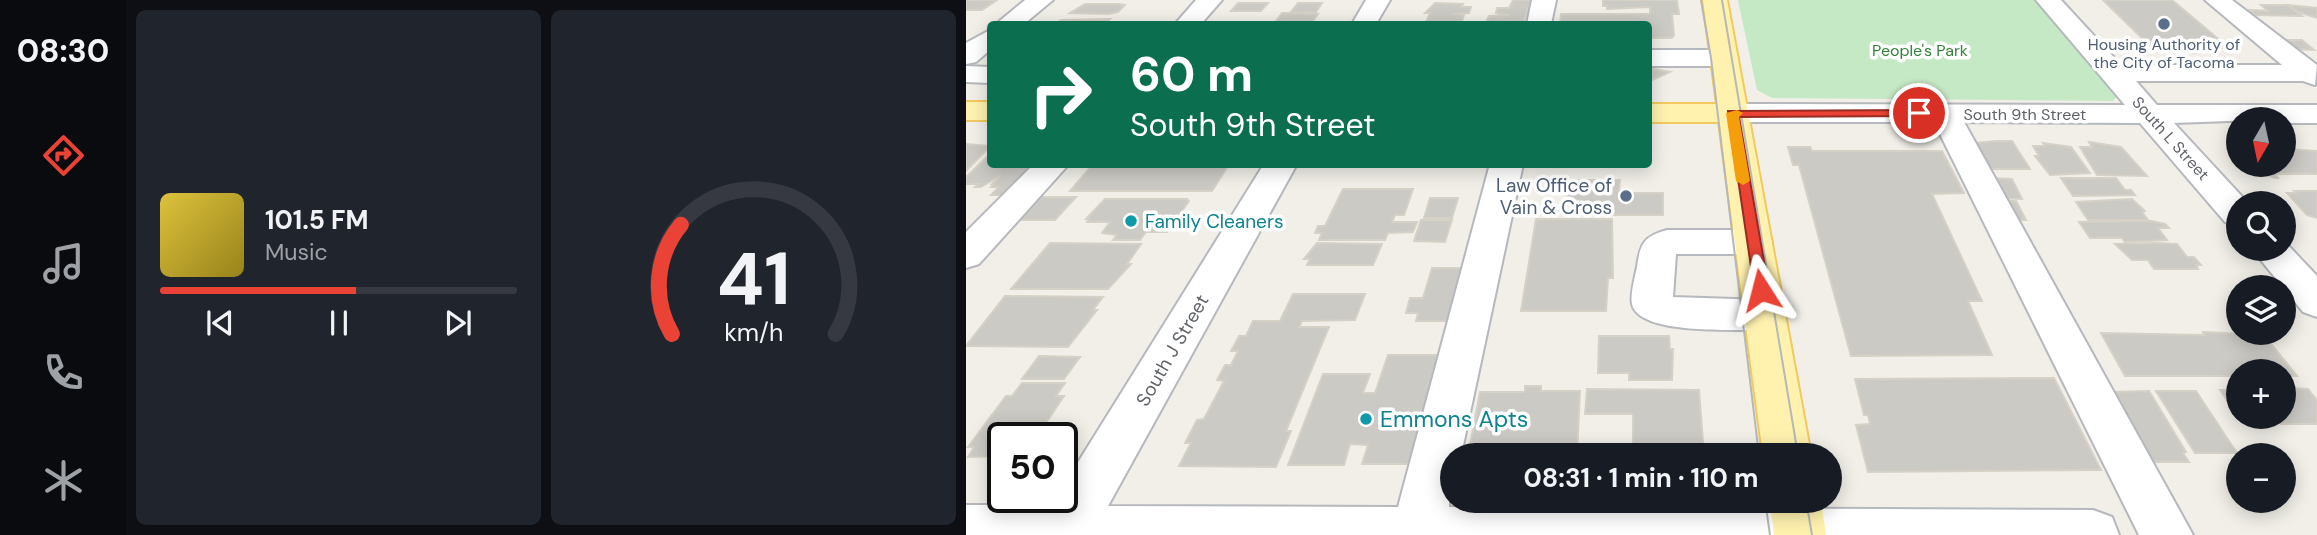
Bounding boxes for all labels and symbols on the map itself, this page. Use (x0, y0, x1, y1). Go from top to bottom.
marker: Housing Authority of the City of Tacoma (2156, 16, 2172, 32)
place label: Housing Authority of the City of Tacoma (2088, 34, 2240, 73)
park label: People's Park (1872, 40, 1968, 61)
pin (1889, 83, 1949, 143)
street label: South L Street (2127, 92, 2214, 185)
street label: South 9th Street (1964, 104, 2086, 125)
north arrow (2226, 107, 2296, 177)
place label: Law Office of Vain & Cross (1496, 173, 1612, 220)
marker: Law Office of Vain & Cross (1618, 188, 1634, 204)
place label: Family Cleaners (1145, 209, 1283, 234)
marker: Family Cleaners (1123, 213, 1139, 229)
position arrow (1724, 253, 1798, 327)
street label: South J Street (1130, 290, 1215, 411)
place label: Emmons Apts (1380, 404, 1528, 434)
marker: Emmons Apts (1358, 411, 1374, 427)
speed limit sign: 50 (987, 422, 1078, 513)

